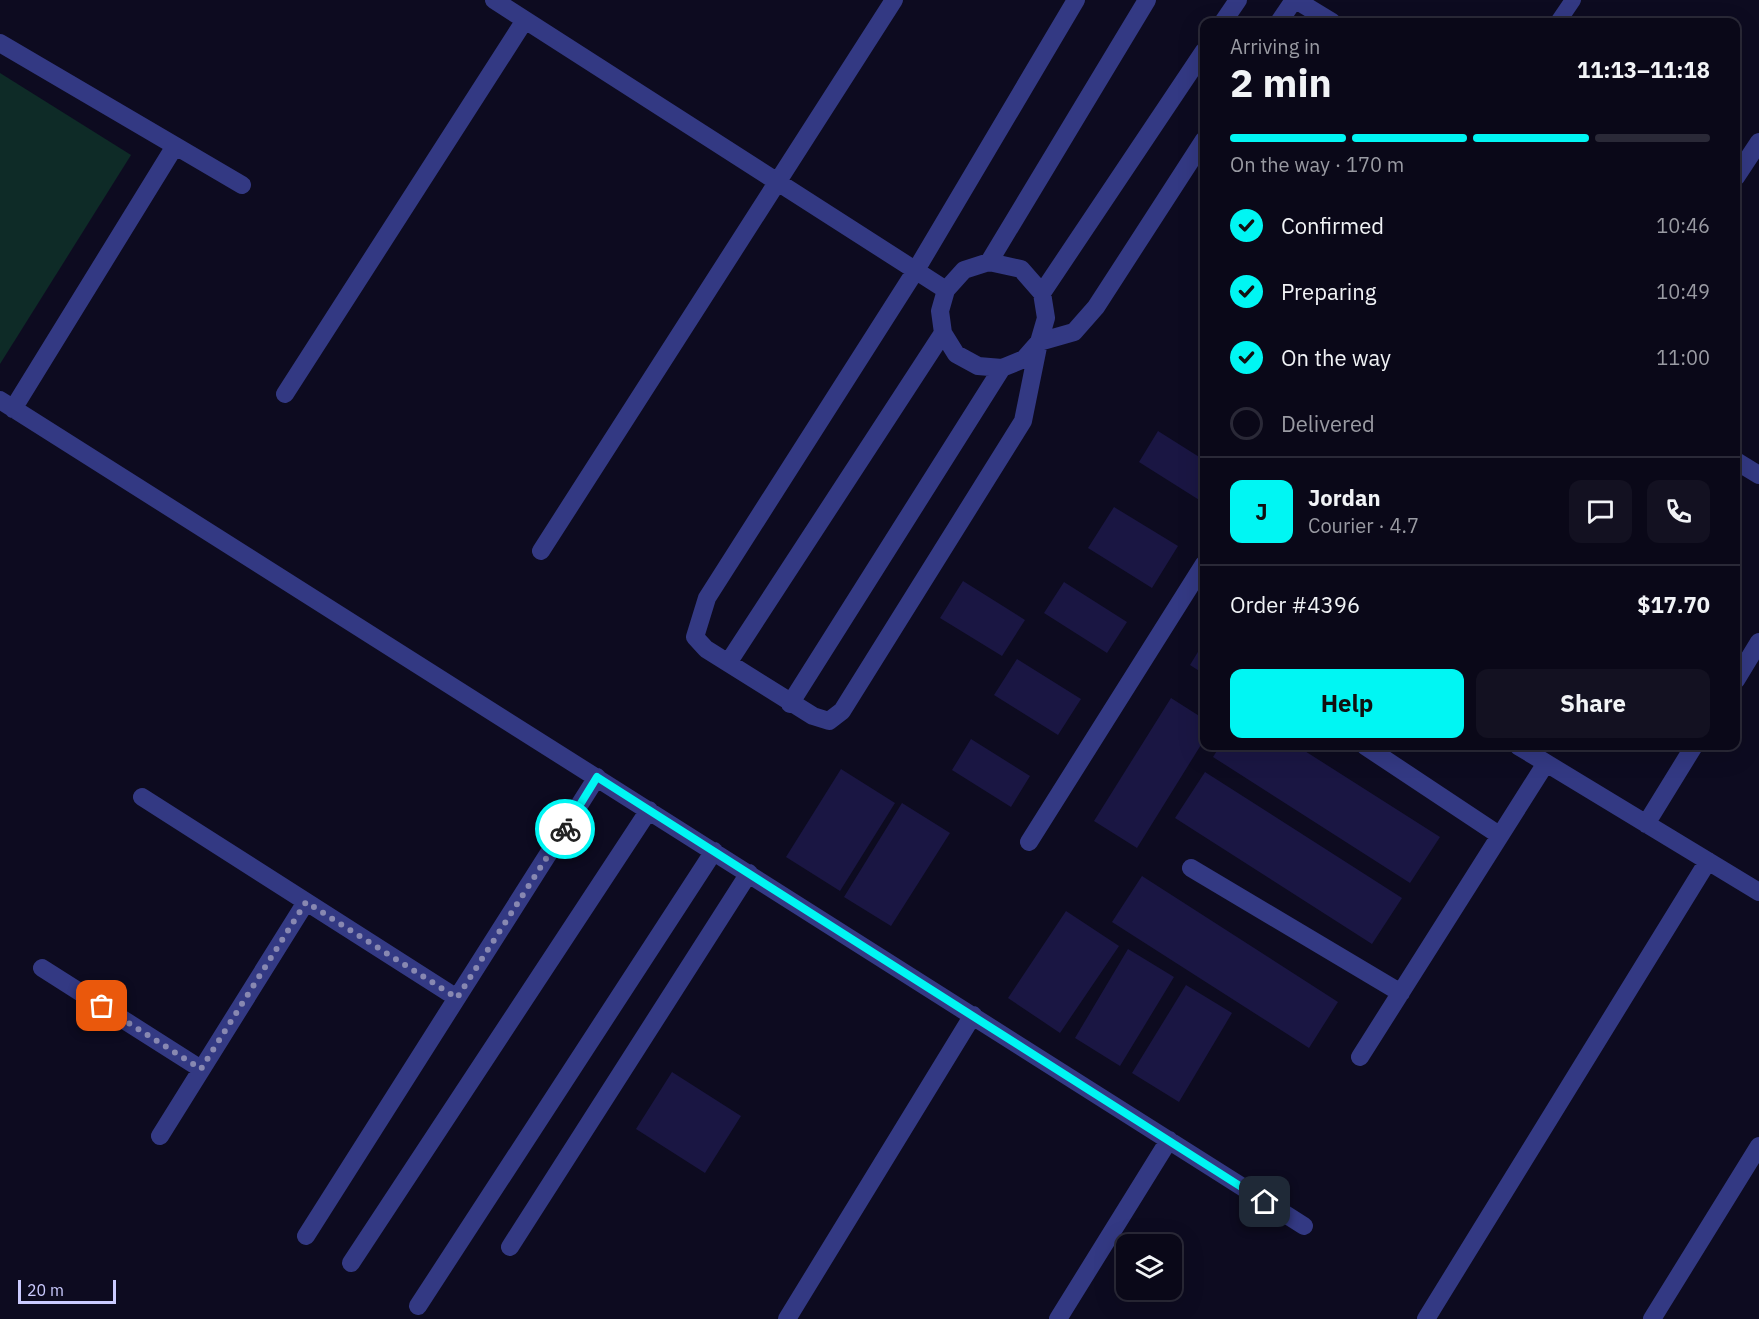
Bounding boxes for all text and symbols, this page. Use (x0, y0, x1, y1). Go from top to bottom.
text: Arriving in (1230, 33, 1320, 60)
text: 11:13–11:18 (1577, 55, 1710, 84)
text: 2 min (1230, 57, 1332, 108)
text: On the way · 170 m (1230, 151, 1404, 178)
icon: check (1230, 209, 1263, 242)
text: Confirmed (1281, 211, 1384, 240)
text: 10:46 (1656, 212, 1710, 239)
icon: check (1230, 275, 1263, 308)
text: Preparing (1281, 277, 1376, 306)
text: 10:49 (1656, 278, 1710, 305)
icon: check (1230, 341, 1263, 374)
text: On the way (1281, 343, 1391, 372)
text: 11:00 (1656, 344, 1710, 371)
text: Delivered (1281, 409, 1375, 438)
button: chat (1569, 480, 1632, 543)
button: phone (1647, 480, 1710, 543)
text: Jordan (1308, 483, 1381, 512)
text: J (1255, 497, 1268, 526)
text: Courier · 4.7 (1308, 512, 1419, 539)
text: Order #4396 (1230, 590, 1360, 619)
text: $17.70 (1637, 590, 1710, 619)
button: Help (1230, 669, 1464, 738)
button: Share (1476, 669, 1710, 738)
courier (535, 799, 595, 859)
icon: bike (549, 813, 582, 846)
pin (76, 980, 127, 1031)
icon: bag (85, 989, 118, 1022)
pin (1239, 1176, 1290, 1227)
icon: home (1248, 1185, 1281, 1218)
map controls (1116, 1234, 1182, 1300)
button: layers (1116, 1234, 1182, 1300)
scale bar (18, 1277, 116, 1304)
text: 20 m (27, 1280, 64, 1300)

